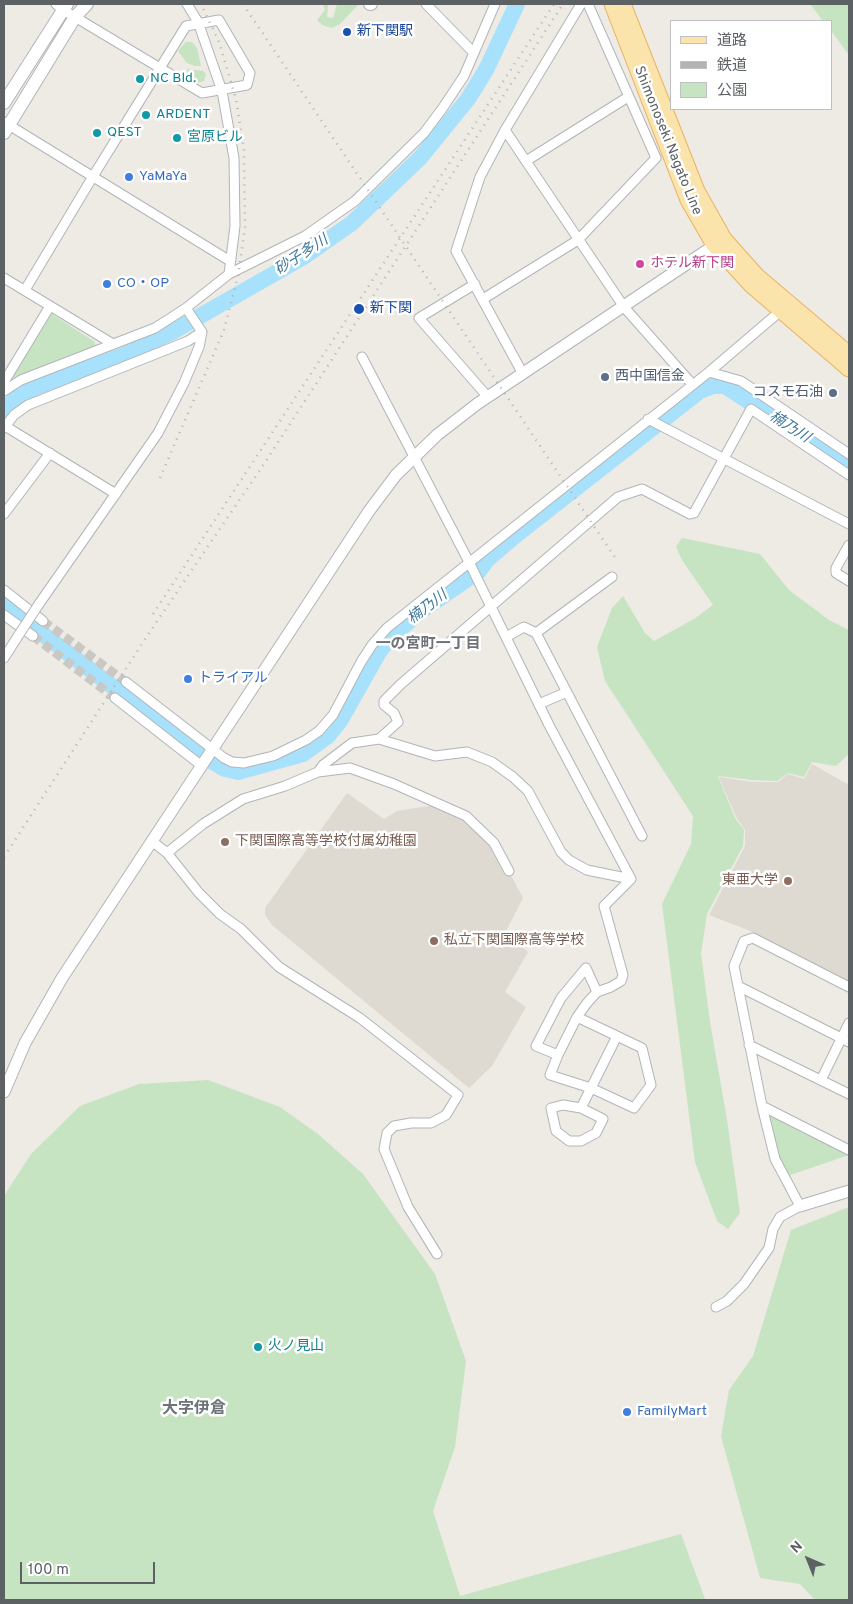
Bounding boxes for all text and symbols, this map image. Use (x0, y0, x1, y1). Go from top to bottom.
legend (670, 20, 833, 110)
place label: 新下関駅 (357, 24, 413, 40)
marker: 新下関駅 (341, 26, 353, 38)
text: 道路 (717, 32, 747, 51)
text: 鉄道 (717, 57, 747, 76)
street label: Shimonoseki Nagato Line (629, 64, 705, 218)
place label: NC Bld. (150, 71, 196, 87)
marker: NC Bld. (134, 73, 146, 85)
text: 公園 (717, 82, 747, 101)
place label: ARDENT (156, 107, 210, 123)
marker: ARDENT (140, 109, 152, 121)
place label: QEST (107, 125, 142, 141)
marker: QEST (91, 127, 103, 139)
place label: 宮原ビル (187, 130, 243, 146)
marker: 宮原ビル (171, 132, 183, 144)
place label: YaMaYa (139, 169, 187, 185)
marker: YaMaYa (123, 171, 135, 183)
water label: 砂子多川 (272, 232, 332, 280)
place label: ホテル新下関 (650, 256, 734, 272)
marker: ホテル新下関 (634, 258, 646, 270)
place label: CO・OP (117, 276, 169, 292)
marker: CO・OP (101, 278, 113, 290)
place label: 新下関 (370, 301, 412, 317)
marker: 新下関 (352, 302, 366, 316)
place label: 西中国信金 (615, 369, 685, 385)
marker: 西中国信金 (599, 371, 611, 383)
place label: コスモ石油 (753, 385, 823, 401)
marker: コスモ石油 (827, 387, 839, 399)
water label: 楠乃川 (765, 408, 813, 448)
water label: 楠乃川 (405, 587, 451, 629)
district label: 一の宮町一丁目 (376, 636, 480, 654)
place label: トライアル (198, 671, 268, 687)
marker: トライアル (182, 673, 194, 685)
place label: 下関国際高等学校付属幼稚園 (235, 834, 417, 850)
marker: 下関国際高等学校付属幼稚園 (219, 836, 231, 848)
place label: 東亜大学 (722, 873, 778, 889)
marker: 東亜大学 (782, 875, 794, 887)
place label: 私立下関国際高等学校 (444, 933, 584, 949)
marker: 私立下関国際高等学校 (428, 935, 440, 947)
place label: 火ノ見山 (268, 1339, 324, 1355)
marker: 火ノ見山 (252, 1341, 264, 1353)
district label: 大字伊倉 (162, 1400, 226, 1420)
place label: FamilyMart (637, 1404, 707, 1420)
marker: FamilyMart (621, 1406, 633, 1418)
north arrow (783, 1534, 833, 1584)
text: N (788, 1538, 807, 1557)
scale bar (22, 1552, 158, 1584)
text: 100 m (28, 1561, 69, 1580)

